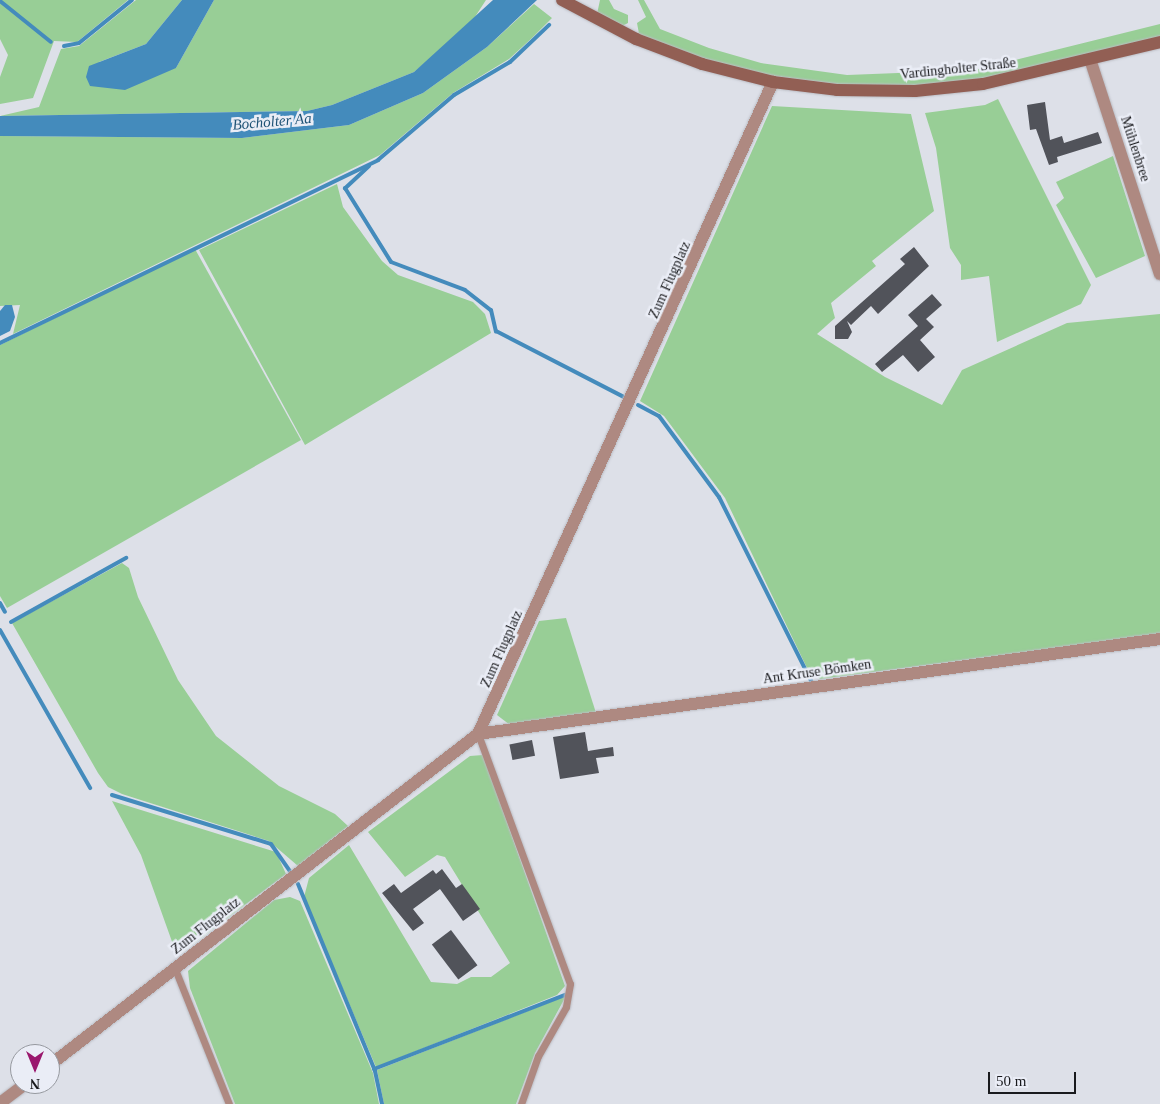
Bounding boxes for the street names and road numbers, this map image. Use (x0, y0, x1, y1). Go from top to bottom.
street label: Vardingholter Straße (899, 55, 1017, 83)
street label: Mühlenbree (1117, 114, 1153, 184)
street label: Zum Flugplatz (645, 239, 695, 321)
street label: Zum Flugplatz (477, 608, 527, 690)
street label: Ant Kruse Bömken (762, 656, 872, 688)
street label: Zum Flugplatz (168, 894, 244, 958)

